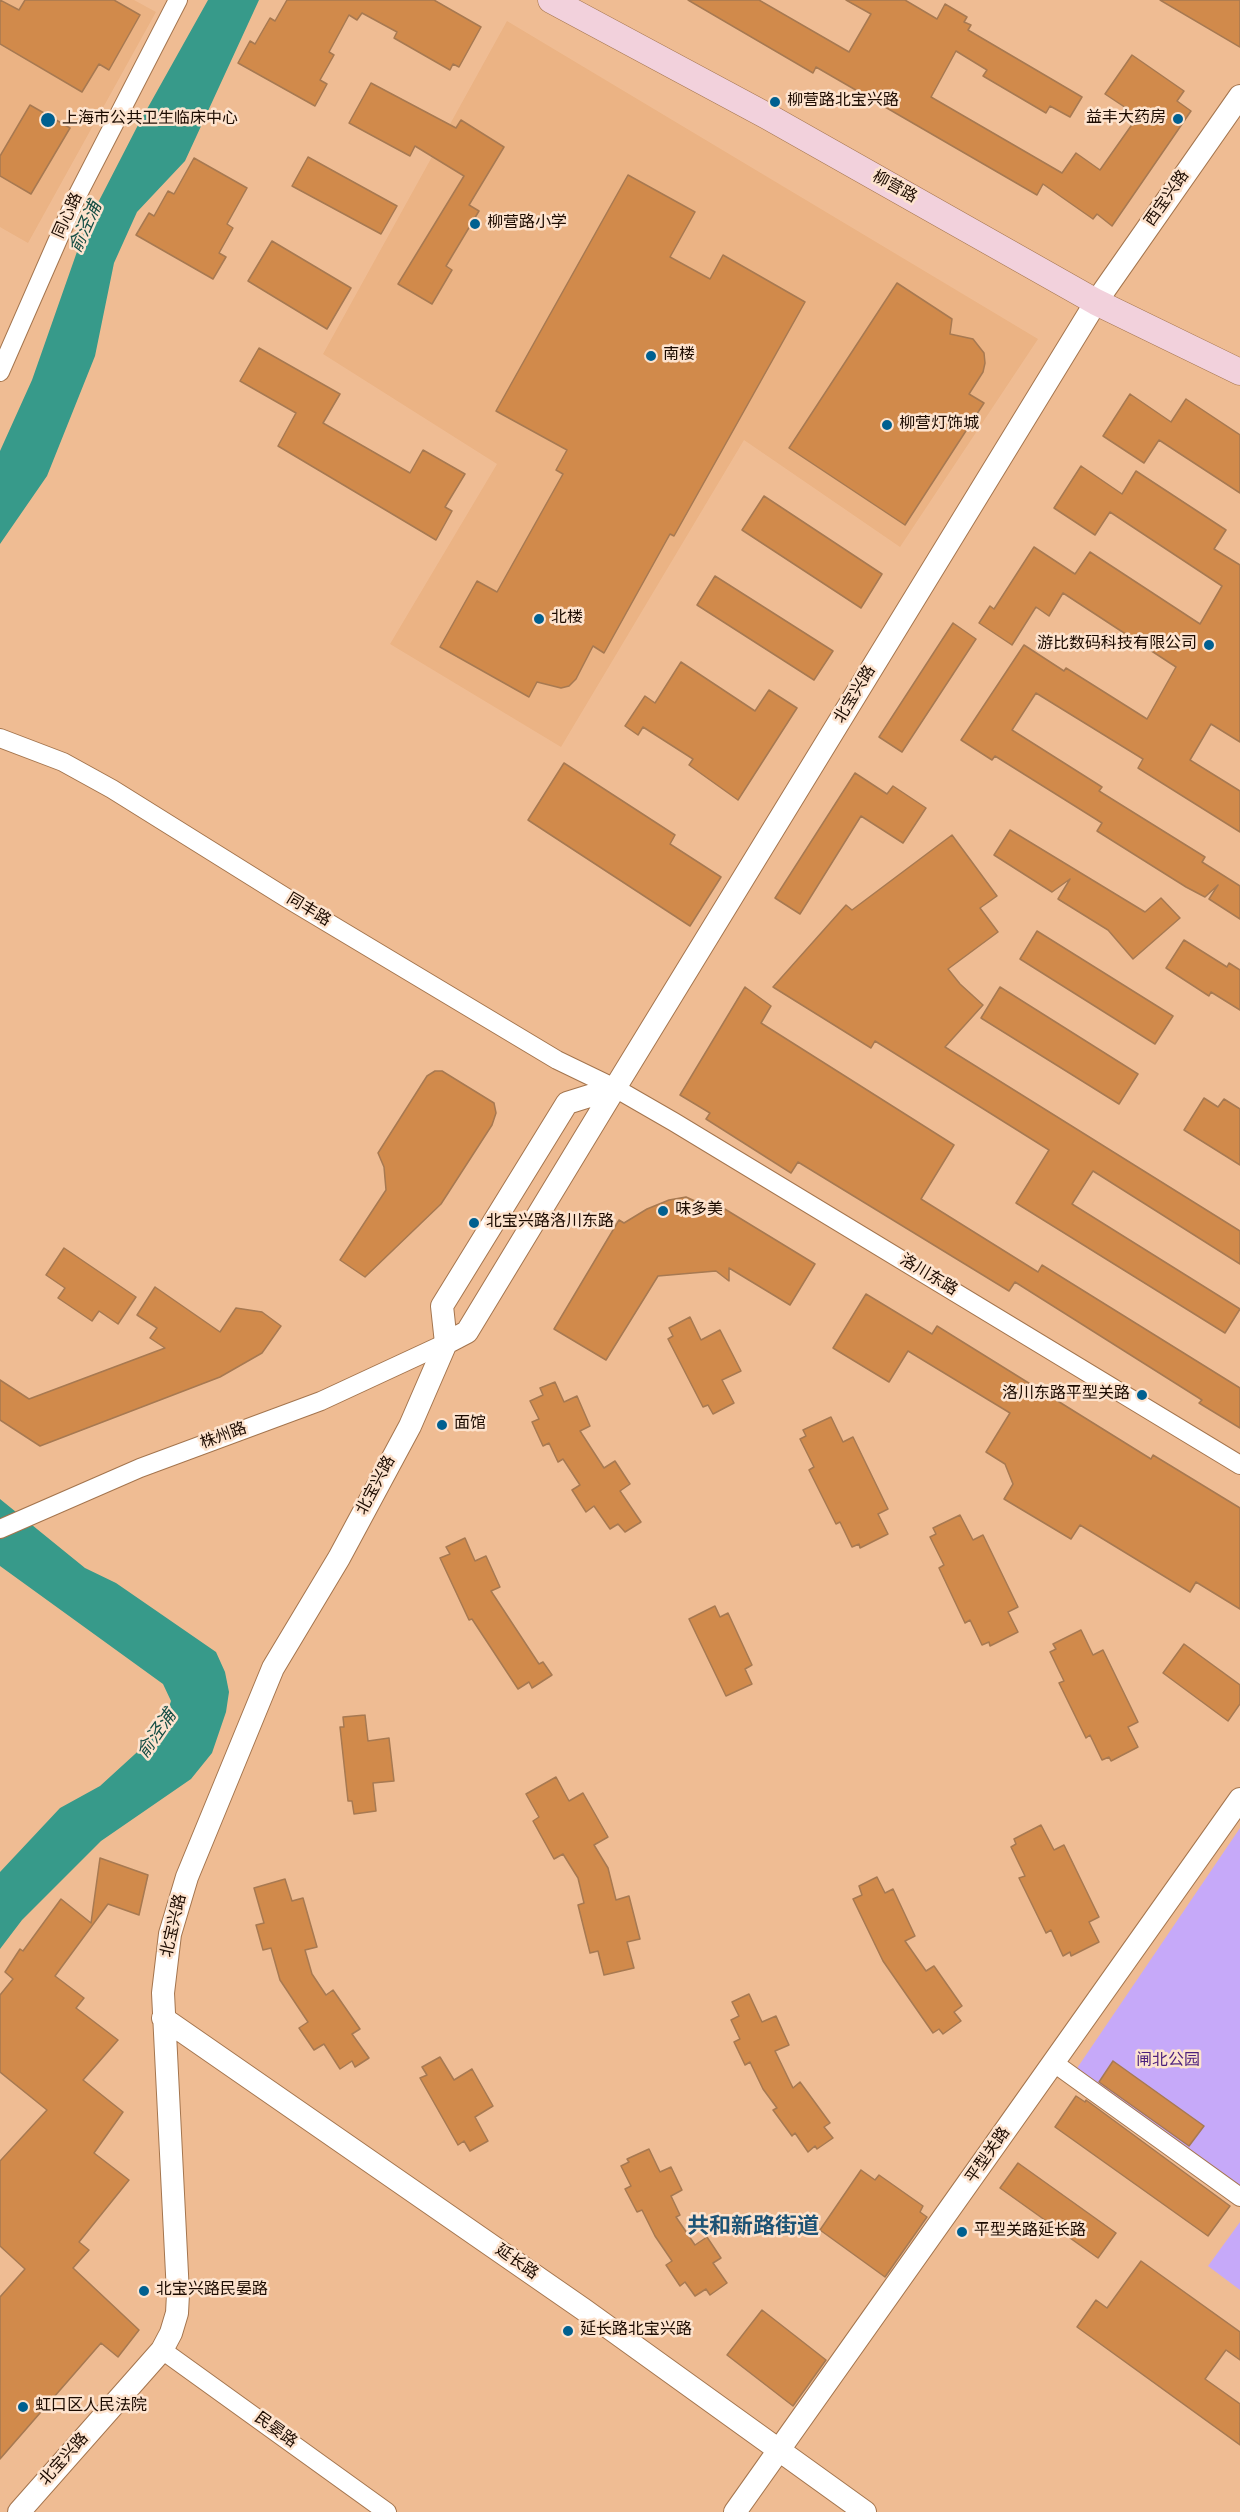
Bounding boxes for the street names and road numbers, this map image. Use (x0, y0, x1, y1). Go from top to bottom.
street label: 西宝兴路 (1142, 167, 1194, 231)
street label: 柳营路 (868, 168, 920, 208)
street label: 同心路 (50, 190, 88, 242)
street label: 北宝兴路 (831, 663, 881, 727)
street label: 同丰路 (282, 890, 334, 932)
street label: 洛川东路 (896, 1251, 960, 1301)
street label: 株州路 (198, 1420, 250, 1454)
street label: 北宝兴路 (354, 1453, 400, 1519)
street label: 北宝兴路 (158, 1893, 192, 1959)
street label: 平型关路 (963, 2124, 1015, 2188)
street label: 延长路 (491, 2241, 541, 2285)
street label: 民晏路 (250, 2409, 300, 2453)
street label: 北宝兴路 (36, 2430, 94, 2490)

